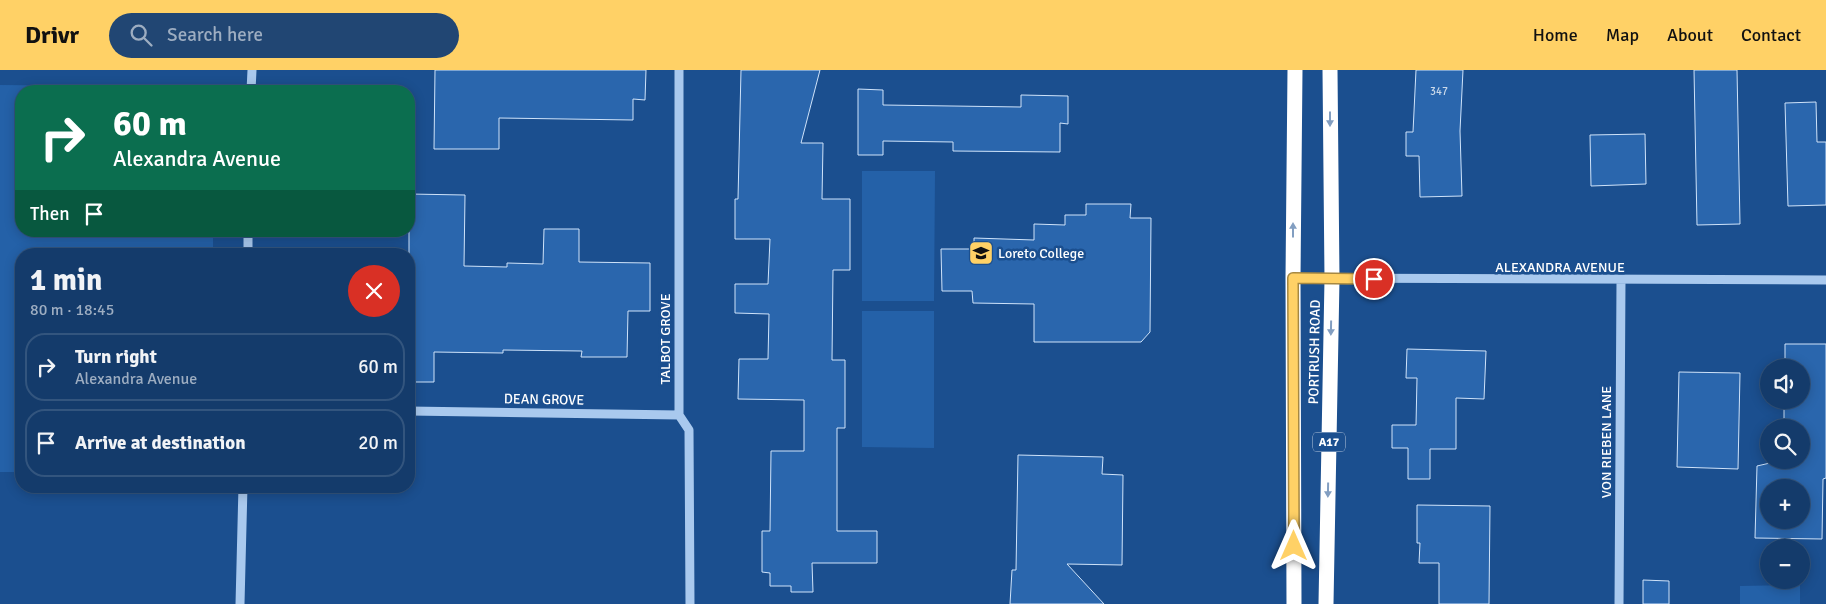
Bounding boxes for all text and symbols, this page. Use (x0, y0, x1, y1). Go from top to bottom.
search box (109, 13, 459, 58)
text: Drivr (25, 20, 79, 50)
icon: search (127, 21, 155, 49)
text: Search here (167, 23, 263, 47)
text: Home (1533, 24, 1578, 46)
text: Map (1606, 24, 1639, 46)
text: About (1667, 24, 1713, 46)
text: Contact (1741, 24, 1801, 46)
house number: 347 (1430, 85, 1448, 98)
text: 60 m (113, 102, 187, 145)
icon: right (30, 105, 95, 170)
one-way arrow (1326, 111, 1334, 127)
text: Alexandra Avenue (113, 145, 281, 172)
icon: arrive (80, 200, 108, 228)
text: Then (30, 202, 70, 226)
one-way arrow (1289, 221, 1297, 237)
school or university icon: Loreto College (968, 240, 994, 266)
place label: Loreto College (998, 245, 1084, 262)
pin (1353, 258, 1395, 300)
street label: ALEXANDRA AVENUE (1495, 259, 1625, 276)
text: 1 min (30, 262, 102, 299)
button: close (348, 265, 400, 317)
icon: arrive (1360, 265, 1388, 293)
street label: TALBOT GROVE (657, 293, 674, 385)
street label: PORTRUSH ROAD (1305, 299, 1324, 405)
text: 80 m · 18:45 (30, 300, 114, 320)
one-way arrow (1327, 320, 1335, 336)
text: Turn right (75, 345, 157, 369)
icon: right (32, 353, 60, 381)
text: 60 m (358, 355, 398, 379)
map controls (1760, 359, 1810, 589)
button: sound (1760, 359, 1810, 409)
text: Alexandra Avenue (75, 369, 197, 389)
street label: VON RIEBEN LANE (1598, 386, 1615, 498)
street label: DEAN GROVE (504, 390, 584, 409)
button: search (1760, 419, 1810, 469)
icon: arrive (32, 429, 60, 457)
text: Arrive at destination (75, 431, 246, 455)
text: 20 m (358, 431, 398, 455)
road number: A17 (1313, 432, 1345, 452)
button: + (1760, 479, 1810, 529)
one-way arrow (1324, 483, 1332, 499)
position arrow (1267, 519, 1319, 571)
button: − (1760, 539, 1810, 589)

